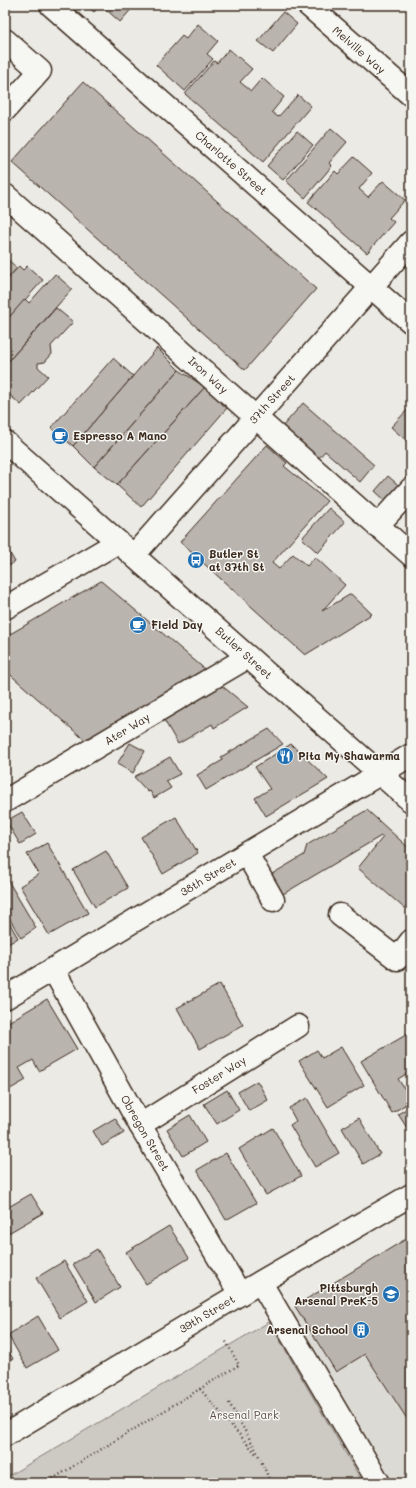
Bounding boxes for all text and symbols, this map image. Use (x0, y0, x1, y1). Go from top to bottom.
street label: Melville Way (330, 22, 389, 77)
street label: Charlotte Street (192, 127, 271, 198)
street label: Iron Way (185, 353, 232, 397)
street label: 37th Street (245, 370, 298, 427)
cafe icon: Espresso A Mano (50, 426, 70, 446)
place label: Espresso A Mano (73, 428, 167, 443)
place label: Butler St at 37th St (209, 546, 264, 574)
bus stop icon: Butler St at 37th St (186, 550, 206, 570)
cafe icon: Field Day (128, 615, 148, 635)
place label: Field Day (151, 617, 203, 632)
street label: Butler Street (213, 623, 276, 682)
street label: Ater Way (101, 709, 152, 748)
restaurant icon: Pita My Shawarma (275, 746, 295, 766)
place label: Pita My Shawarma (298, 748, 400, 763)
street label: 38th Street (177, 854, 239, 899)
street label: Foster Way (189, 1052, 249, 1097)
street label: Obregon Street (118, 1092, 173, 1174)
place label: Pittsburgh Arsenal PreK-5 (294, 1280, 379, 1308)
school or university icon: Pittsburgh Arsenal PreK-5 (381, 1284, 401, 1304)
street label: 39th Street (176, 1291, 238, 1336)
building icon: Arsenal School (351, 1320, 371, 1340)
place label: Arsenal School (266, 1322, 348, 1337)
park label: Arsenal Park (209, 1407, 279, 1422)

